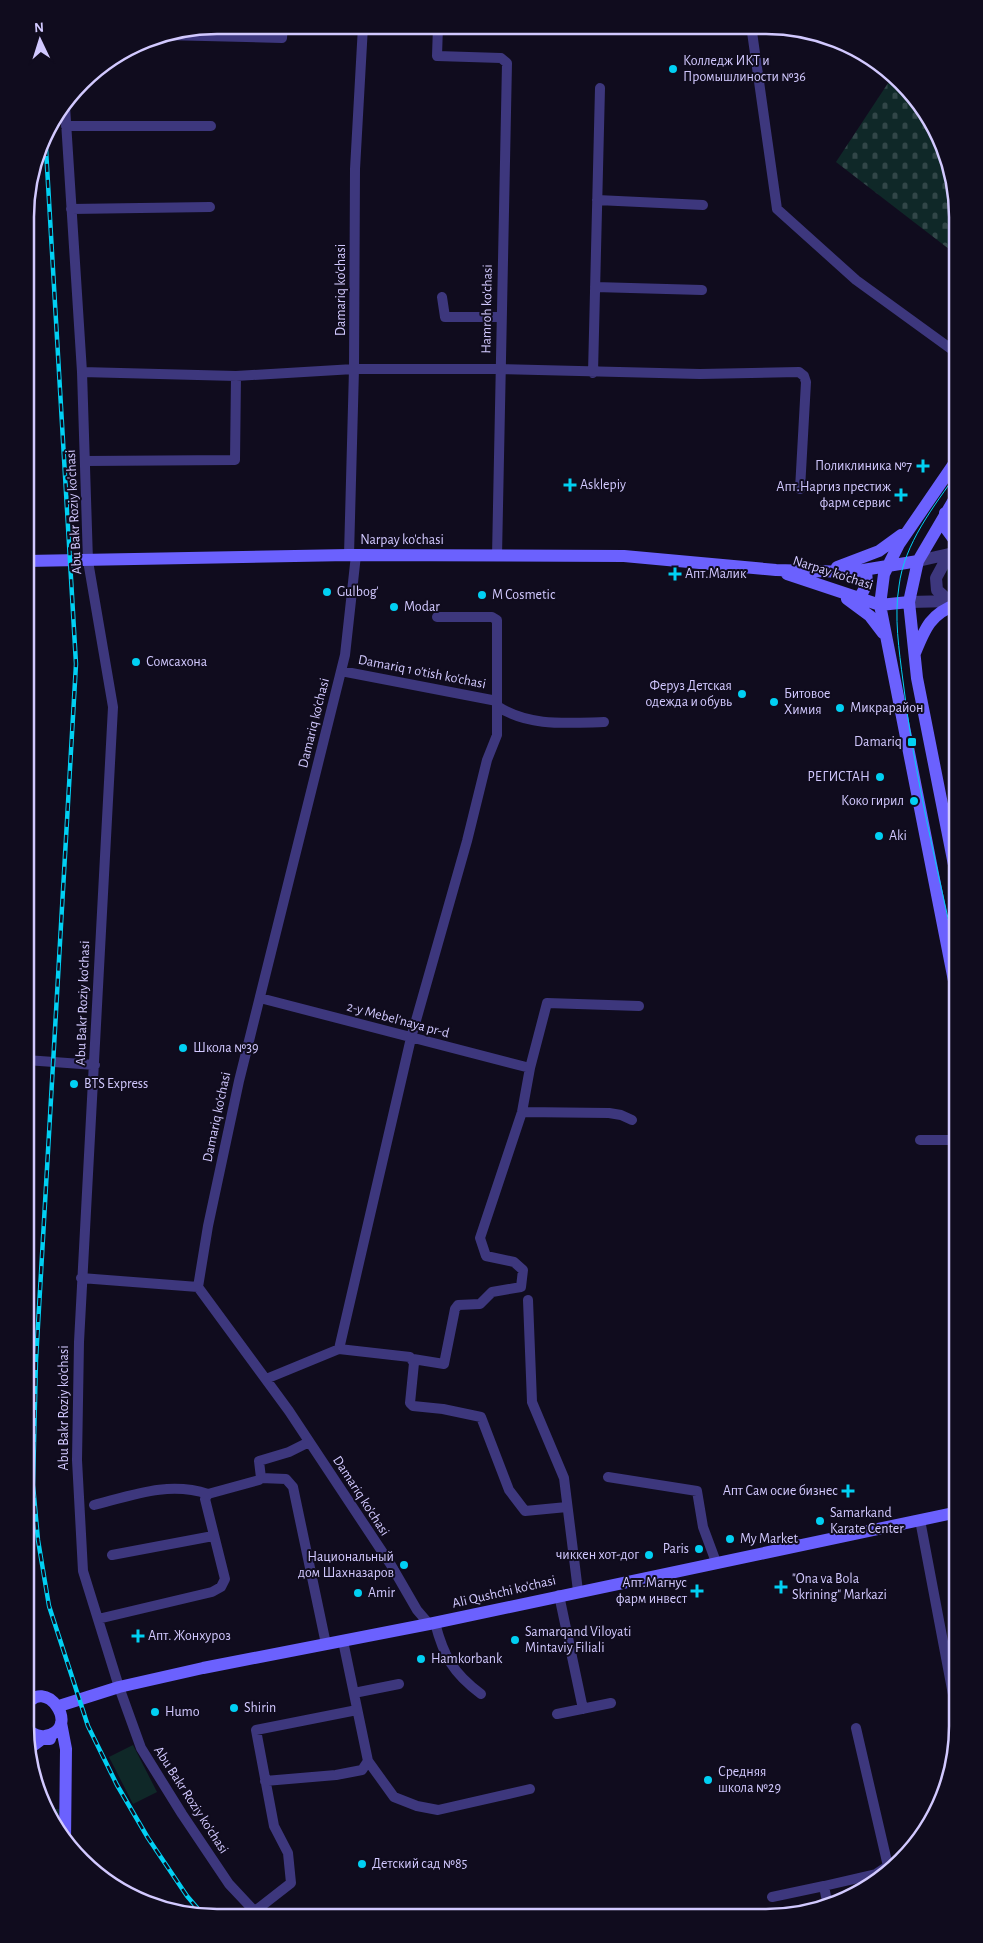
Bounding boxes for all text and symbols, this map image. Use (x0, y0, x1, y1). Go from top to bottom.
north arrow (15, 15, 65, 65)
text: N (34, 21, 45, 35)
place label: Колледж ИКТ и Промышлиности №36 (683, 54, 806, 84)
marker: Колледж ИКТ и Промышлиности №36 (667, 63, 679, 75)
street label: Damariq ko'chasi (334, 244, 348, 336)
street label: Hamroh ko'chasi (479, 264, 495, 354)
street label: Abu Bakr Roziy ko'chasi (64, 449, 84, 575)
place label: Поликлиника №7 (815, 459, 912, 473)
marker: Поликлиника №7 (916, 459, 930, 473)
place label: Asklepiy (580, 478, 626, 492)
marker: Asklepiy (564, 479, 576, 491)
place label: Апт.Наргиз престиж фарм сервис (776, 480, 891, 510)
marker: Апт.Наргиз престиж фарм сервис (895, 489, 907, 501)
street label: Narpay ko'chasi (360, 533, 444, 547)
street label: Narpay ko'chasi (791, 553, 875, 593)
place label: Апт.Малик (685, 567, 747, 581)
marker: Апт.Малик (669, 568, 681, 580)
place label: Gulbog' (337, 585, 379, 599)
marker: Gulbog' (321, 586, 333, 598)
place label: M Cosmetic (492, 588, 556, 602)
marker: M Cosmetic (476, 589, 488, 601)
place label: Modar (404, 600, 440, 614)
marker: Modar (388, 601, 400, 613)
street label: Damariq 1 o'tish ko'chasi (357, 653, 487, 691)
place label: Сомсахона (146, 655, 208, 669)
marker: Сомсахона (130, 656, 142, 668)
street label: Damariq ko'chasi (296, 677, 332, 769)
place label: Феруз Детская одежда и обувь (645, 679, 732, 709)
place label: Битовое Химия (784, 687, 830, 717)
marker: Феруз Детская одежда и обувь (736, 688, 748, 700)
marker: Битовое Химия (768, 696, 780, 708)
place label: Микрарайон (850, 701, 923, 715)
marker: Микрарайон (834, 702, 846, 714)
place label: Damariq (854, 735, 902, 749)
marker: Damariq (906, 736, 918, 748)
place label: РЕГИСТАН (807, 770, 870, 784)
marker: РЕГИСТАН (874, 771, 886, 783)
place label: Коко гирил (841, 794, 904, 808)
marker: Коко гирил (908, 795, 920, 807)
place label: Aki (889, 829, 907, 843)
marker: Aki (873, 830, 885, 842)
street label: Abu Bakr Roziy ko'chasi (74, 940, 92, 1066)
street label: 2-y Mebel'naya pr-d (345, 1000, 451, 1040)
place label: Школа №39 (193, 1041, 259, 1055)
marker: Школа №39 (177, 1042, 189, 1054)
street label: Damariq ko'chasi (201, 1071, 233, 1163)
place label: BTS Express (84, 1077, 148, 1091)
marker: BTS Express (68, 1078, 80, 1090)
street label: Abu Bakr Roziy ko'chasi (57, 1345, 71, 1471)
street label: Damariq ko'chasi (330, 1454, 392, 1538)
place label: Апт Сам осие бизнес (723, 1484, 838, 1498)
marker: Апт Сам осие бизнес (842, 1485, 854, 1497)
place label: Samarkand Karate Center (830, 1506, 904, 1536)
marker: Samarkand Karate Center (814, 1515, 826, 1527)
place label: My Market (740, 1532, 798, 1546)
marker: My Market (724, 1533, 736, 1545)
place label: Paris (663, 1542, 689, 1556)
marker: Paris (693, 1543, 705, 1555)
place label: чиккен хот-дог (556, 1548, 639, 1562)
marker: чиккен хот-дог (643, 1549, 655, 1561)
place label: Национальный дом Шахназаров (298, 1550, 394, 1580)
marker: Национальный дом Шахназаров (398, 1559, 410, 1571)
place label: "Ona va Bola Skrining" Markazi (792, 1572, 887, 1602)
street label: Ali Qushchi ko'chasi (451, 1573, 557, 1611)
place label: Апт.Магнус фарм инвест (616, 1576, 688, 1606)
marker: "Ona va Bola Skrining" Markazi (774, 1580, 788, 1594)
marker: Апт.Магнус фарм инвест (691, 1585, 703, 1597)
place label: Amir (368, 1586, 396, 1600)
marker: Amir (352, 1587, 364, 1599)
place label: Samarqand Viloyati Mintaviy Filiali (525, 1625, 631, 1655)
place label: Апт. Жонхуроз (148, 1629, 231, 1643)
marker: Апт. Жонхуроз (132, 1630, 144, 1642)
marker: Samarqand Viloyati Mintaviy Filiali (509, 1634, 521, 1646)
place label: Hamkorbank (431, 1652, 503, 1666)
marker: Hamkorbank (415, 1653, 427, 1665)
place label: Shirin (244, 1701, 276, 1715)
marker: Shirin (228, 1702, 240, 1714)
place label: Humo (165, 1705, 200, 1719)
marker: Humo (149, 1706, 161, 1718)
street label: Abu Bakr Roziy ko'chasi (151, 1744, 231, 1856)
place label: Средняя школа №29 (718, 1765, 781, 1795)
marker: Средняя школа №29 (702, 1774, 714, 1786)
place label: Детский сад №85 (372, 1857, 468, 1871)
marker: Детский сад №85 (356, 1858, 368, 1870)

